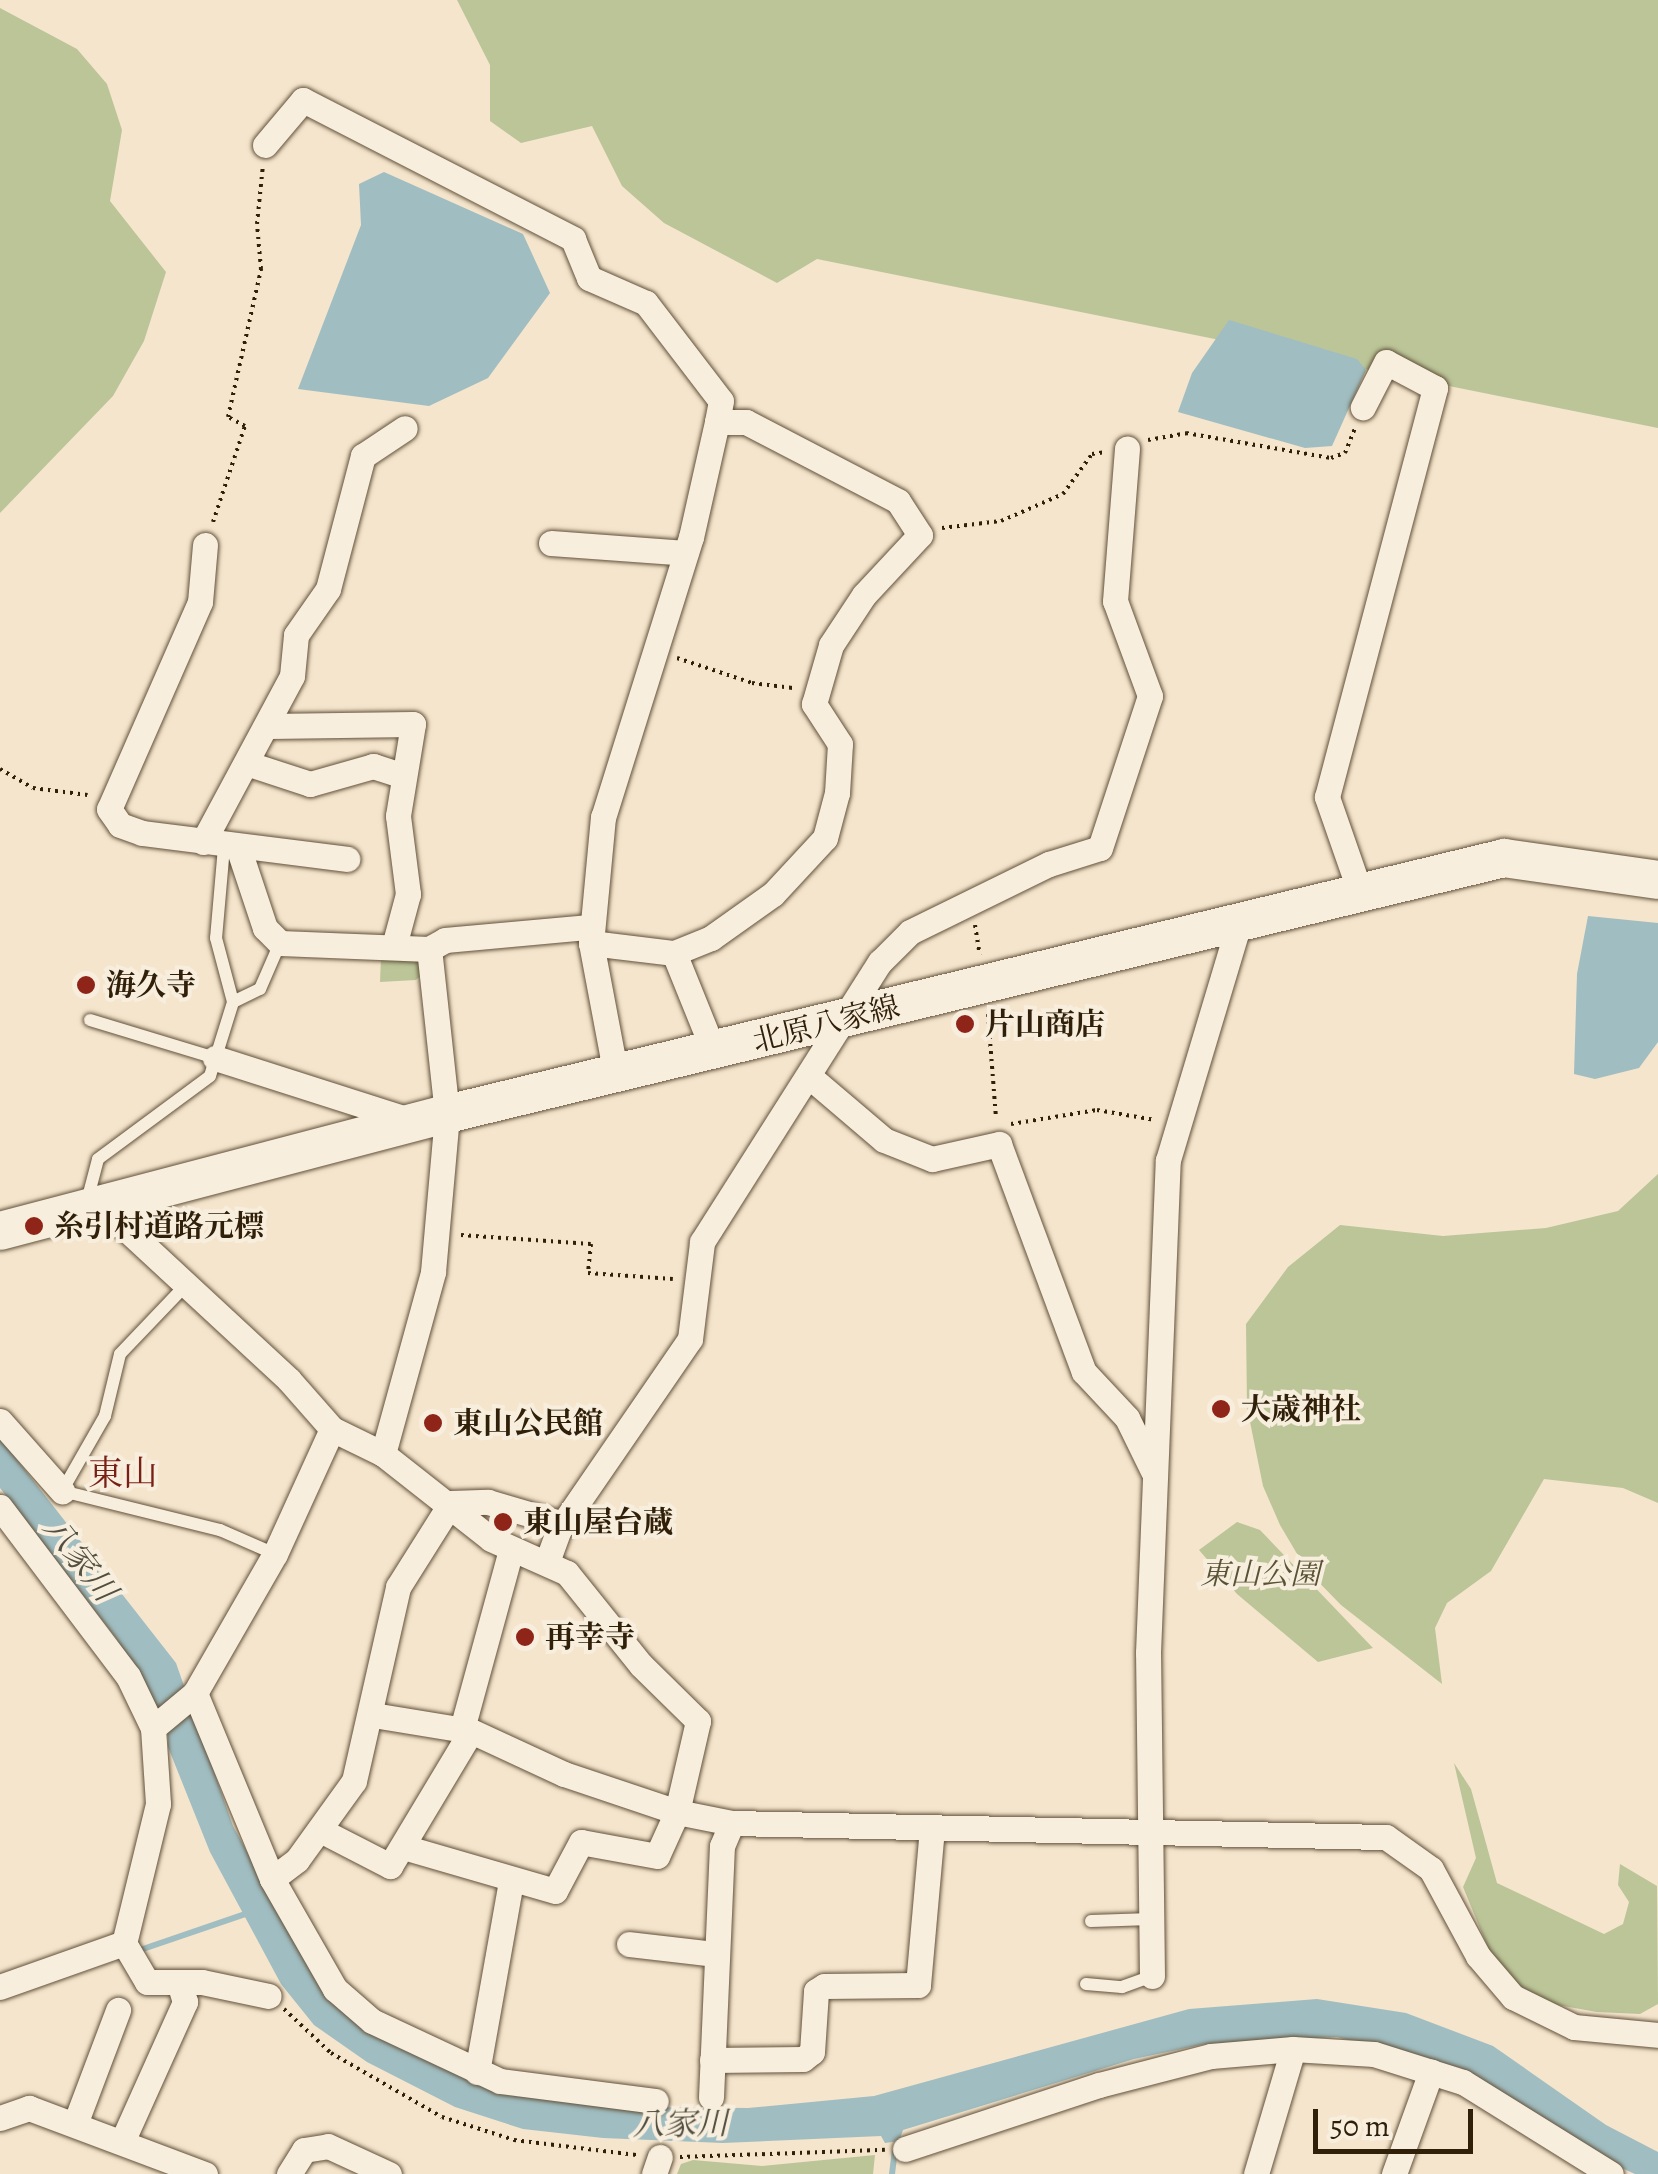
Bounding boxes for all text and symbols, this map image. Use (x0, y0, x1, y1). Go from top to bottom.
place label: 海久寺 (106, 967, 196, 1003)
marker: 海久寺 (75, 974, 97, 996)
street label: 北原八家線 (749, 988, 903, 1060)
place label: 片山商店 (985, 1006, 1105, 1042)
marker: 片山商店 (954, 1013, 976, 1035)
place label: 糸引村道路元標 (54, 1208, 264, 1244)
marker: 糸引村道路元標 (23, 1215, 45, 1237)
place label: 大歳神社 (1241, 1391, 1361, 1427)
marker: 大歳神社 (1210, 1398, 1232, 1420)
place label: 東山公民館 (453, 1405, 603, 1441)
marker: 東山公民館 (422, 1412, 444, 1434)
district label: 東山 (88, 1452, 158, 1494)
place label: 東山屋台蔵 (523, 1504, 673, 1540)
water label: 八家川 (35, 1509, 125, 1609)
marker: 東山屋台蔵 (492, 1511, 514, 1533)
park label: 東山公園 (1200, 1556, 1320, 1592)
place label: 再幸寺 (545, 1619, 635, 1655)
marker: 再幸寺 (514, 1626, 536, 1648)
scale bar (1318, 2089, 1478, 2151)
water label: 八家川 (632, 2104, 728, 2144)
text: 50 m (1330, 2106, 1390, 2146)

